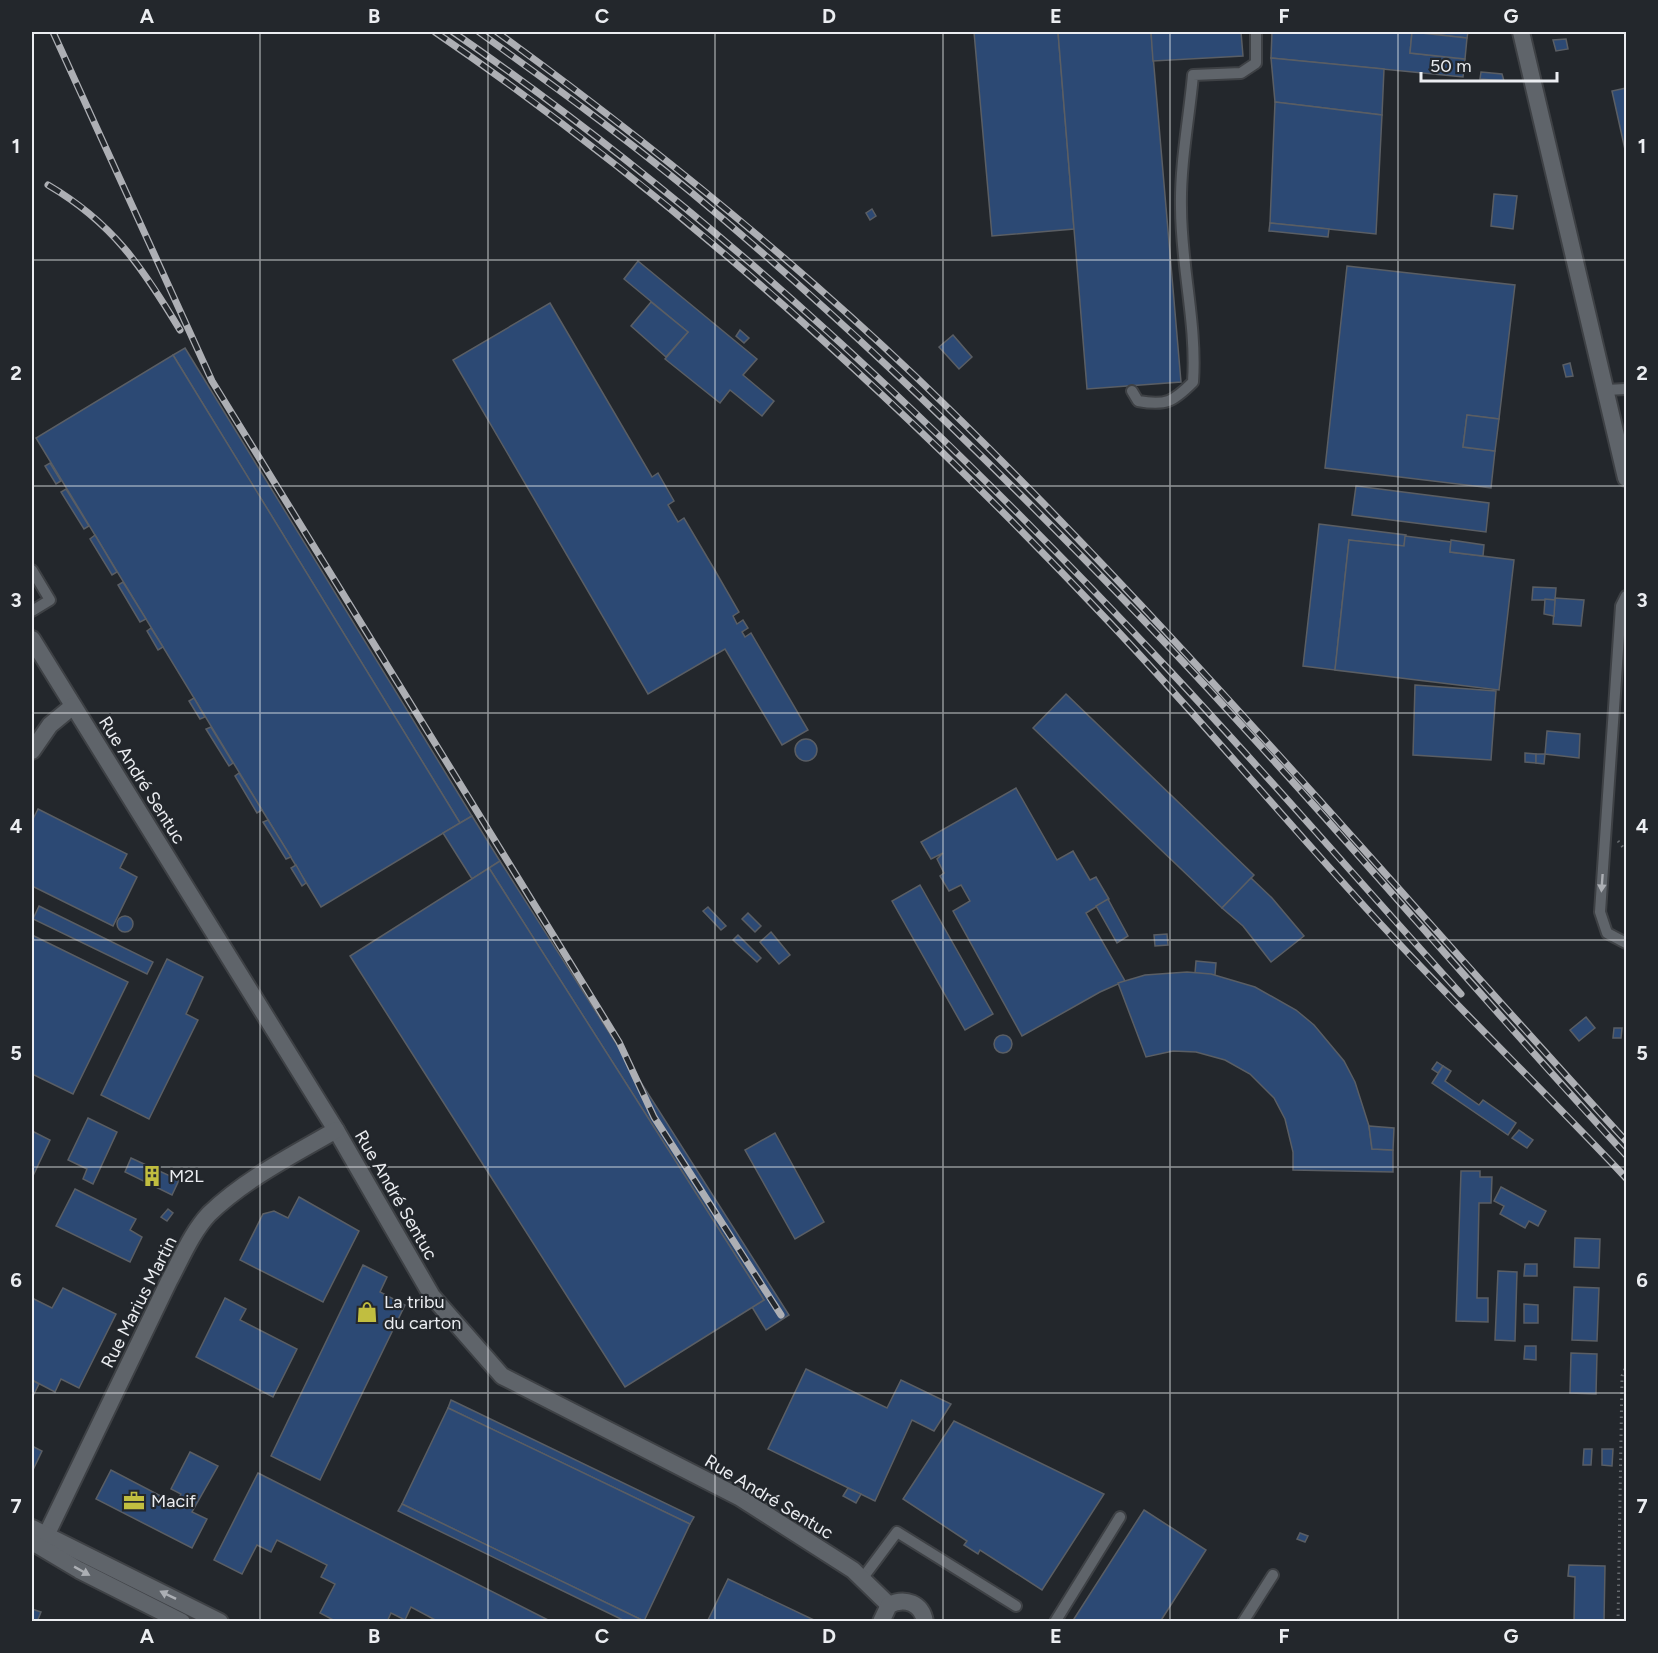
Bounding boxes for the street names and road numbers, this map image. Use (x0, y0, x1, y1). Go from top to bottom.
street label: Rue André Sentuc (94, 712, 190, 848)
street label: Rue André Sentuc (350, 1126, 442, 1264)
street label: Rue Marius Martin (96, 1233, 182, 1371)
street label: Rue André Sentuc (701, 1450, 838, 1544)

